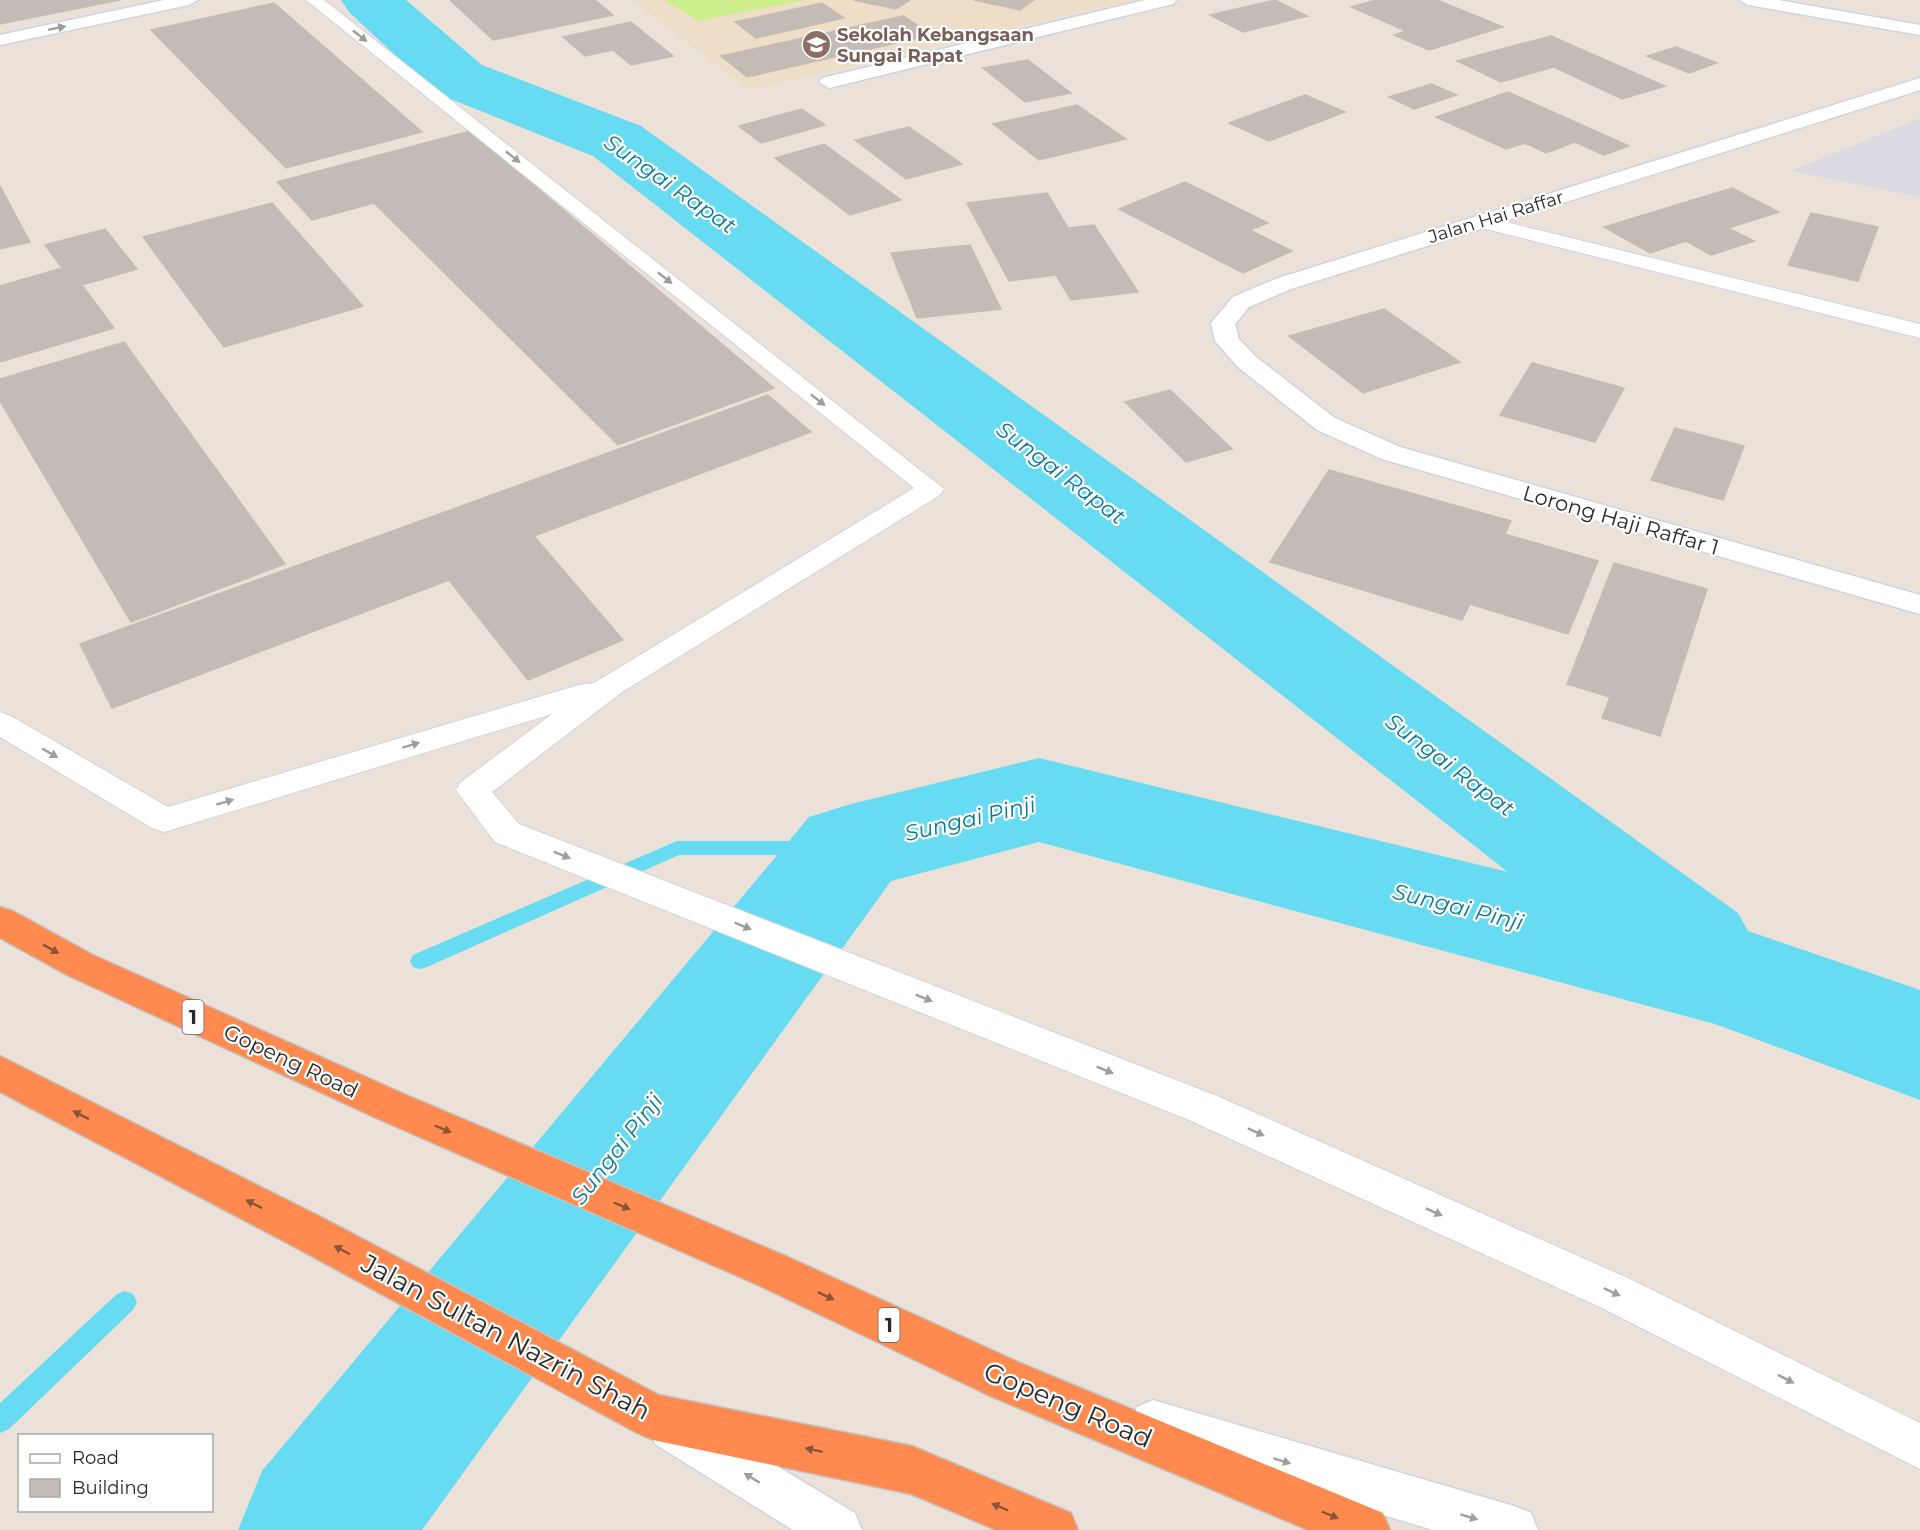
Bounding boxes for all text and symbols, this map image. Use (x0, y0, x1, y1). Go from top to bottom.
one-way arrow (48, 23, 67, 32)
place label: Sekolah Kebangsaan Sungai Rapat (837, 24, 1034, 67)
school or university icon: Sekolah Kebangsaan Sungai Rapat (800, 29, 832, 61)
one-way arrow (352, 30, 367, 42)
water label: Sungai Rapat (599, 129, 741, 239)
one-way arrow (505, 151, 520, 163)
street label: Jalan Hai Raffar (1425, 186, 1566, 248)
one-way arrow (658, 272, 673, 284)
one-way arrow (810, 393, 826, 406)
water label: Sungai Rapat (991, 416, 1131, 530)
street label: Lorong Haji Raffar 1 (1520, 480, 1722, 560)
water label: Sungai Rapat (1380, 708, 1520, 822)
one-way arrow (402, 740, 420, 750)
one-way arrow (42, 747, 59, 757)
water label: Sungai Pinji (902, 791, 1038, 847)
one-way arrow (216, 797, 234, 806)
one-way arrow (553, 850, 571, 860)
water label: Sungai Pinji (1390, 878, 1526, 936)
one-way arrow (734, 922, 752, 932)
one-way arrow (43, 944, 60, 954)
one-way arrow (915, 994, 933, 1003)
road number: 1 (182, 1000, 204, 1034)
street label: Gopeng Road (220, 1019, 362, 1103)
one-way arrow (1097, 1065, 1115, 1075)
water label: Sungai Pinji (565, 1088, 669, 1210)
one-way arrow (72, 1110, 90, 1120)
one-way arrow (435, 1125, 452, 1134)
one-way arrow (1247, 1128, 1265, 1138)
one-way arrow (246, 1199, 263, 1209)
one-way arrow (614, 1202, 631, 1211)
one-way arrow (1425, 1208, 1443, 1217)
one-way arrow (334, 1245, 351, 1255)
street label: Jalan Sultan Nazrin Shah (355, 1247, 656, 1427)
one-way arrow (1603, 1287, 1620, 1296)
one-way arrow (818, 1292, 835, 1301)
road number: 1 (878, 1308, 900, 1342)
street label: Gopeng Road (979, 1355, 1157, 1455)
one-way arrow (1778, 1375, 1795, 1384)
legend (18, 1434, 213, 1512)
one-way arrow (805, 1445, 824, 1454)
text: Road (72, 1447, 119, 1469)
one-way arrow (1273, 1457, 1291, 1466)
one-way arrow (744, 1472, 760, 1483)
text: Building (72, 1477, 149, 1499)
one-way arrow (990, 1502, 1008, 1512)
one-way arrow (1321, 1510, 1339, 1520)
one-way arrow (1460, 1513, 1478, 1522)

